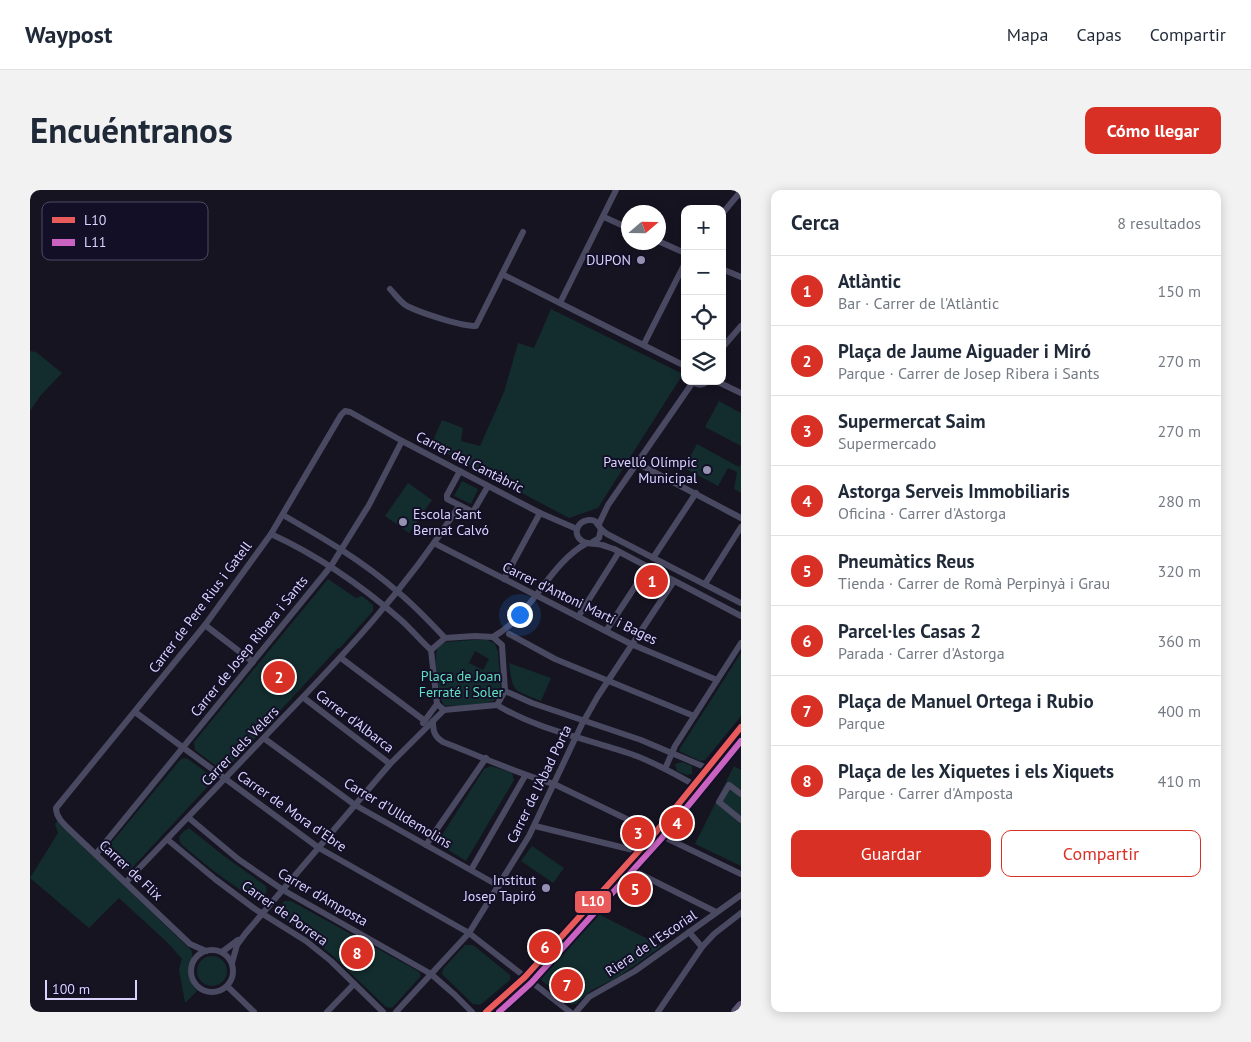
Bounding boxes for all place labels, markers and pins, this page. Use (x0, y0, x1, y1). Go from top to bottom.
place label: DUPON (586, 251, 631, 269)
marker: DUPON (635, 254, 647, 266)
place label: Pavelló Olímpic Municipal (603, 453, 697, 487)
marker: Pavelló Olímpic Municipal (701, 464, 713, 476)
place label: Escola Sant Bernat Calvó (413, 505, 489, 539)
marker: Escola Sant Bernat Calvó (397, 516, 409, 528)
pin: 1 (636, 562, 668, 600)
pin: 2 (263, 658, 295, 696)
pin: 4 (661, 804, 693, 842)
pin: 3 (622, 814, 654, 852)
pin: 5 (619, 870, 651, 908)
place label: Institut Josep Tapiró (463, 871, 536, 905)
marker: Institut Josep Tapiró (540, 882, 552, 894)
pin: 6 (529, 928, 561, 966)
pin: 8 (341, 934, 373, 972)
pin: 7 (551, 966, 583, 1004)

